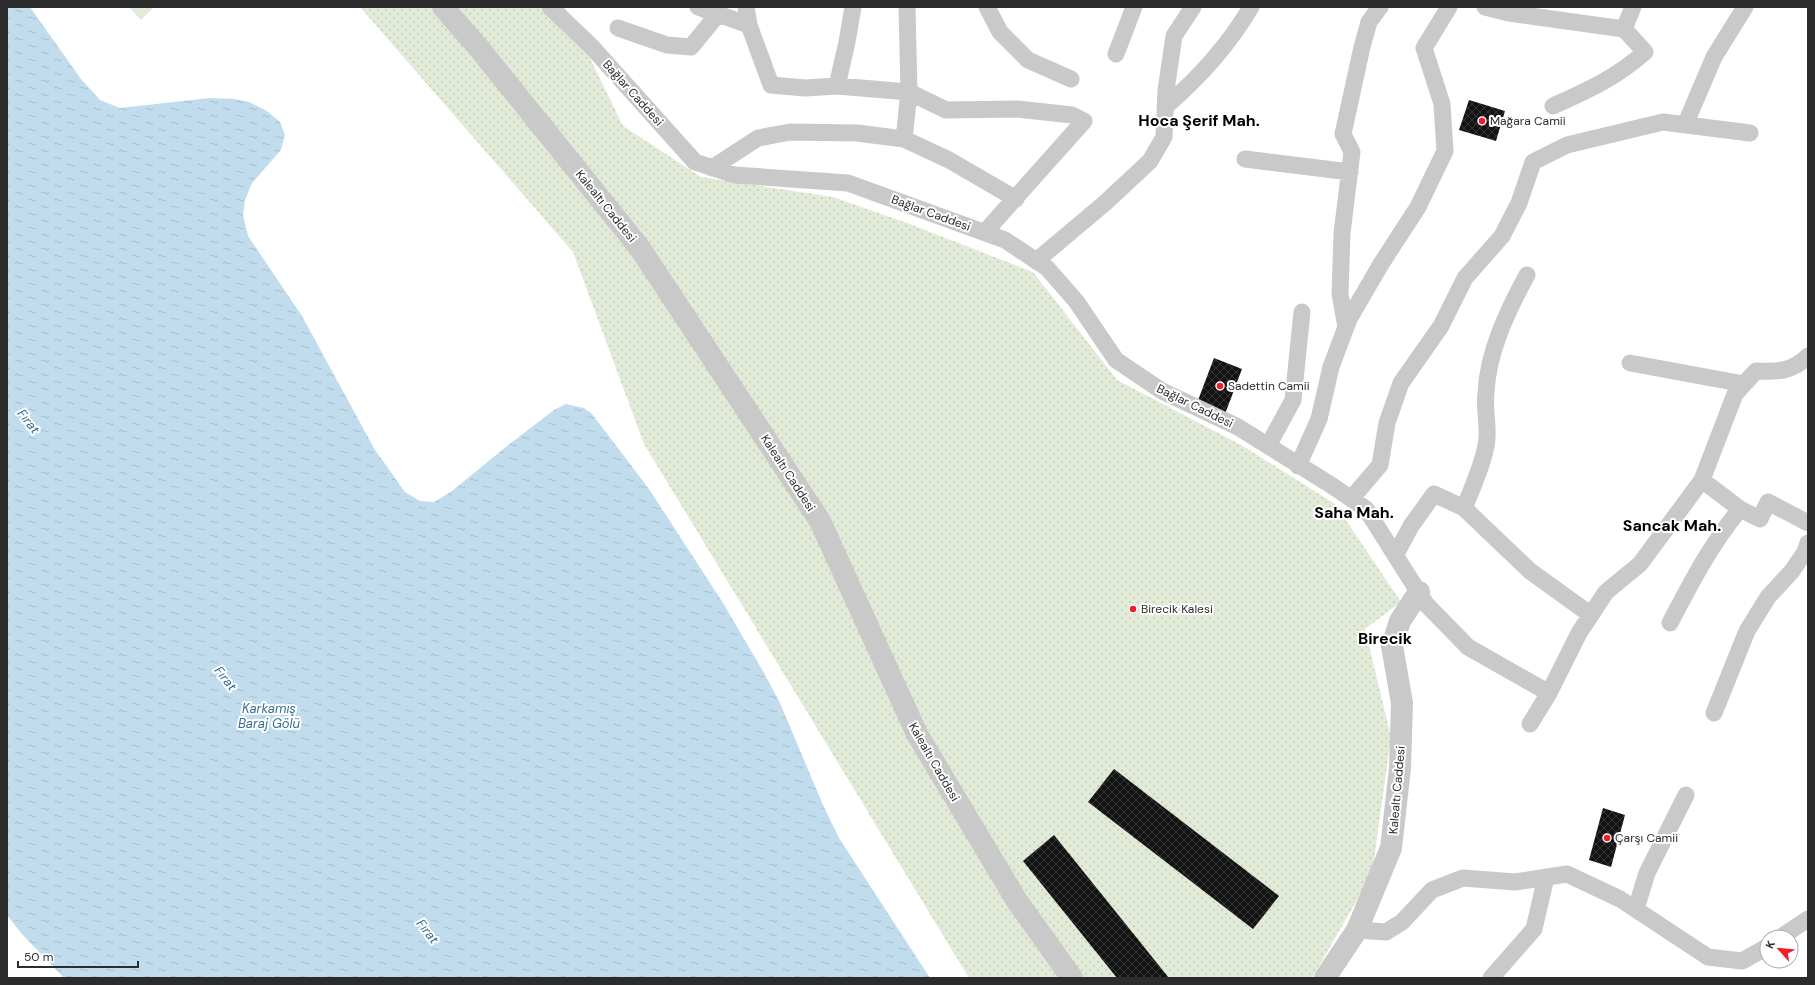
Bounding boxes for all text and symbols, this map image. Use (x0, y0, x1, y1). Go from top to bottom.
street label: Bağlar Caddesi (599, 57, 667, 129)
district label: Hoca Şerif Mah. (1138, 110, 1260, 131)
place label: Mağara Camii (1490, 113, 1566, 129)
marker: Mağara Camii (1477, 116, 1487, 126)
street label: Kalealtı Caddesi (572, 167, 640, 245)
street label: Bağlar Caddesi (889, 191, 973, 235)
place label: Sadettin Camii (1228, 378, 1310, 394)
street label: Bağlar Caddesi (1154, 381, 1236, 431)
marker: Sadettin Camii (1215, 381, 1225, 391)
water label: Fırat (14, 406, 44, 438)
street label: Kalealtı Caddesi (757, 432, 819, 515)
district label: Saha Mah. (1314, 502, 1394, 523)
district label: Sancak Mah. (1623, 515, 1721, 536)
place label: Birecik Kalesi (1141, 601, 1213, 617)
marker: Birecik Kalesi (1128, 604, 1138, 614)
district label: Birecik (1358, 628, 1413, 649)
water label: Fırat (211, 663, 241, 695)
water label: Karkamış Baraj Gölü (238, 700, 301, 732)
street label: Kalealtı Caddesi (905, 720, 963, 804)
street label: Kalealtı Caddesi (1385, 745, 1409, 835)
place label: Çarşı Camii (1615, 830, 1678, 846)
marker: Çarşı Camii (1602, 833, 1612, 843)
water label: Fırat (413, 916, 443, 948)
north arrow (1759, 929, 1799, 969)
text: K (1762, 938, 1778, 951)
scale bar (18, 943, 138, 969)
text: 50 m (24, 949, 53, 965)

